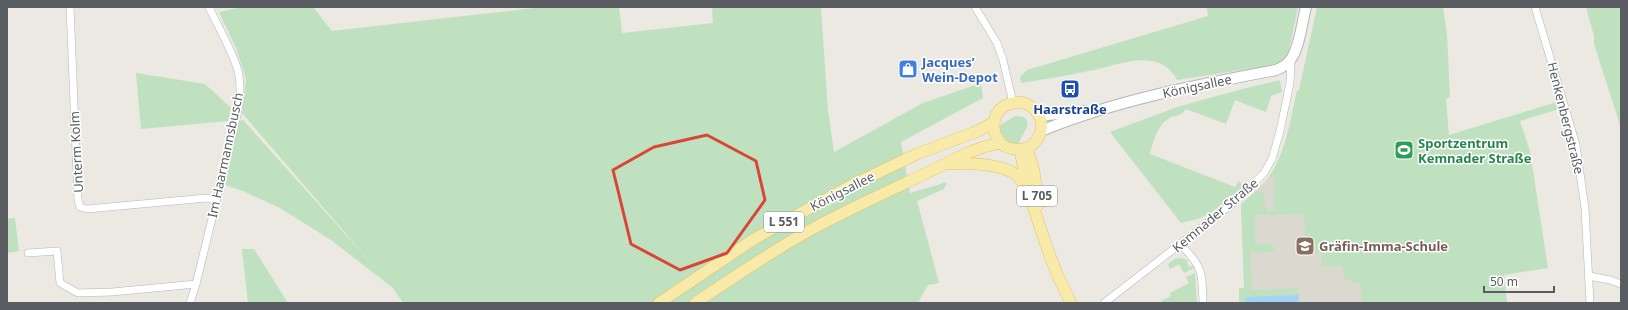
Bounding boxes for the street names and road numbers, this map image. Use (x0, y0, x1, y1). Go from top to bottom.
street label: Henkenbergstraße (1543, 60, 1589, 176)
street label: Königsallee (1161, 70, 1233, 102)
street label: Im Haarmannsbusch (203, 91, 247, 219)
street label: Unterm Kolm (65, 111, 87, 193)
street label: Königsallee (807, 167, 877, 215)
street label: Kemnader Straße (1168, 174, 1262, 256)
road number: L 705 (1017, 186, 1057, 206)
road number: L 551 (764, 212, 804, 232)

